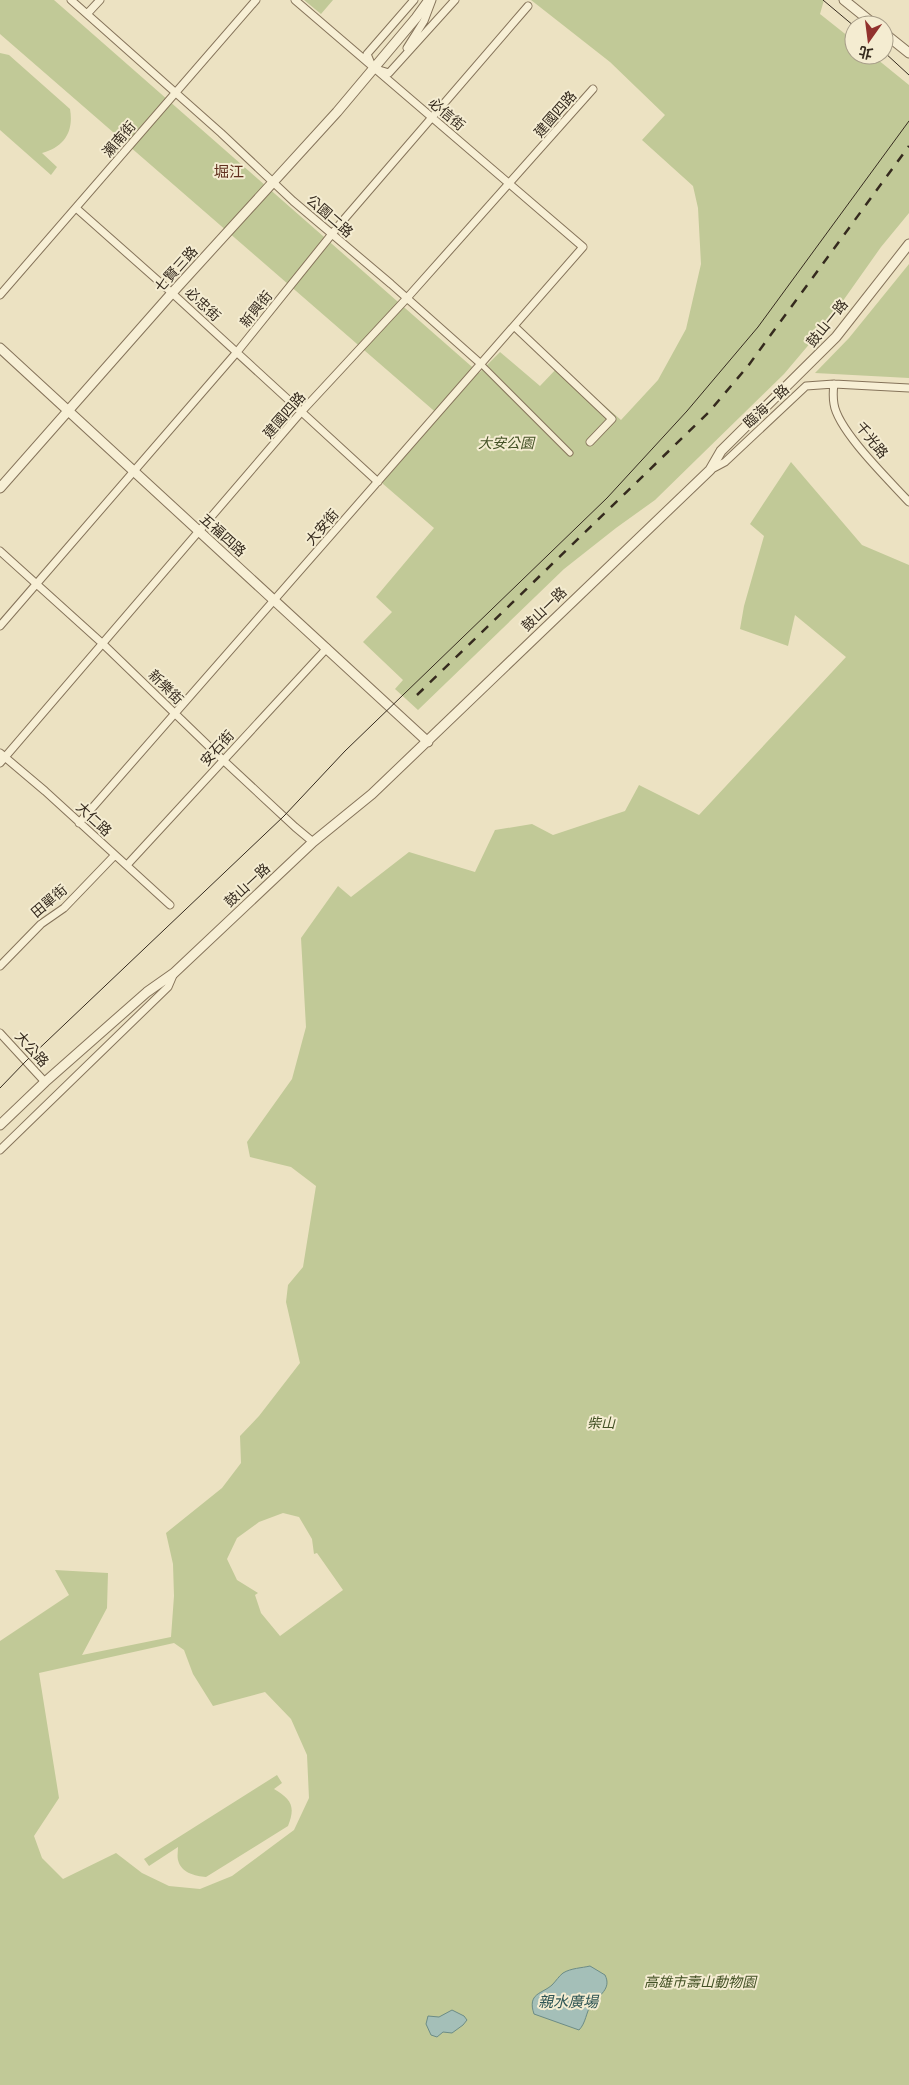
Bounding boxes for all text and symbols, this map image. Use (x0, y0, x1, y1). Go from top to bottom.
north arrow (844, 15, 894, 65)
text: 北 (857, 42, 875, 63)
street label: 建國四路 (530, 87, 580, 141)
street label: 必信街 (425, 94, 469, 134)
street label: 瀨南街 (98, 117, 140, 161)
district label: 堀江 (214, 162, 244, 181)
street label: 公園二路 (303, 191, 357, 241)
street label: 七賢三路 (151, 242, 201, 296)
street label: 必忠街 (182, 283, 224, 325)
street label: 新興街 (236, 287, 276, 331)
street label: 鼓山一路 (802, 296, 852, 350)
street label: 臨海一路 (739, 380, 793, 432)
street label: 建國四路 (259, 388, 309, 442)
street label: 千光路 (852, 418, 892, 462)
park label: 大安公園 (478, 434, 536, 452)
street label: 大安街 (301, 505, 343, 549)
street label: 五福四路 (196, 510, 250, 560)
street label: 鼓山一路 (518, 583, 570, 635)
street label: 新樂街 (145, 666, 187, 708)
street label: 安石街 (196, 726, 238, 770)
street label: 大仁路 (73, 798, 115, 840)
street label: 鼓山一路 (220, 859, 274, 911)
street label: 田單街 (27, 881, 71, 921)
street label: 大公路 (11, 1027, 53, 1071)
park label: 柴山 (587, 1414, 616, 1432)
park label: 高雄市壽山動物園 (644, 1973, 758, 1991)
water label: 親水廣場 (538, 1992, 600, 2011)

